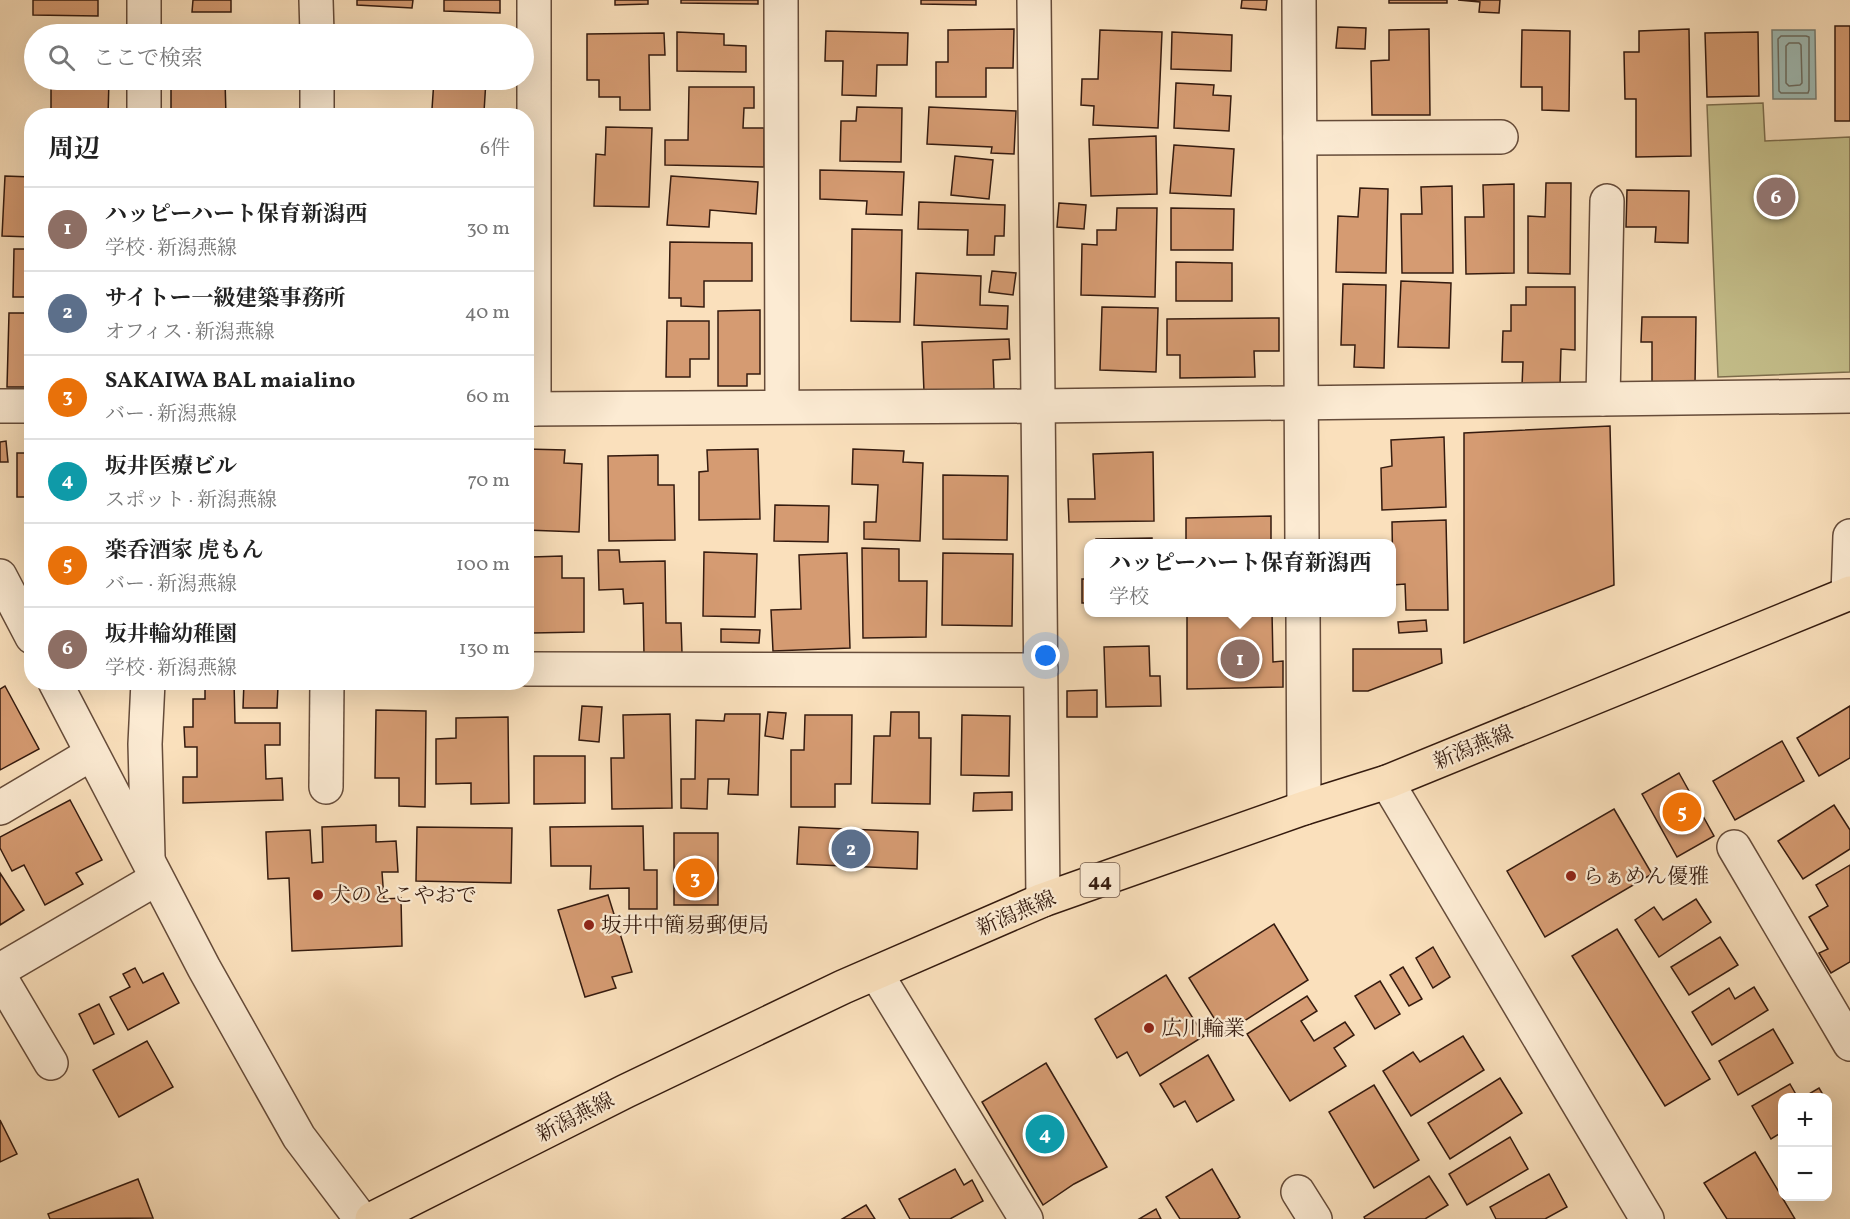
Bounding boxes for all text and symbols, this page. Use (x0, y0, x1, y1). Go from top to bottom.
search box (24, 24, 534, 90)
icon: search (45, 41, 78, 74)
text: ここで検索 (93, 44, 203, 75)
text: 周辺 (48, 132, 100, 168)
text: 6件 (480, 135, 510, 163)
pin: 6 (1756, 174, 1796, 220)
text: ハッピーハート保育新潟西 (105, 200, 367, 231)
text: 1 (63, 215, 72, 243)
text: 30 m (466, 215, 510, 243)
text: 学校 · 新潟燕線 (105, 235, 237, 263)
text: サイトー一級建築事務所 (105, 284, 345, 315)
text: 2 (62, 299, 73, 327)
text: 40 m (465, 299, 510, 327)
text: オフィス · 新潟燕線 (105, 319, 275, 347)
text: SAKAIWA BAL maialino (105, 366, 355, 397)
text: 3 (62, 383, 73, 411)
text: 60 m (466, 383, 510, 411)
text: バー · 新潟燕線 (105, 401, 237, 429)
text: 坂井医療ビル (105, 452, 237, 483)
text: 4 (61, 467, 74, 495)
text: 70 m (467, 467, 510, 495)
text: スポット · 新潟燕線 (105, 487, 277, 515)
text: 楽呑酒家 虎もん (105, 536, 263, 567)
popup (1084, 539, 1396, 617)
text: ハッピーハート保育新潟西 (1109, 549, 1371, 580)
text: 5 (63, 551, 72, 579)
text: 100 m (456, 551, 510, 579)
text: バー · 新潟燕線 (105, 571, 237, 599)
text: 学校 (1109, 584, 1149, 612)
text: 坂井輪幼稚園 (105, 620, 237, 651)
text: 6 (62, 635, 73, 663)
text: 130 m (459, 635, 510, 663)
pin: 1 (1220, 636, 1260, 682)
your location (1031, 641, 1060, 670)
text: 学校 · 新潟燕線 (105, 655, 237, 683)
street label: 新潟燕線 (1429, 719, 1518, 778)
pin: 5 (1662, 790, 1702, 834)
pin: 2 (832, 826, 870, 872)
pin: 3 (676, 856, 714, 900)
road number: 44 (1080, 863, 1120, 897)
place label: らぁめん優雅 (1583, 863, 1709, 892)
marker: らぁめん優雅 (1564, 869, 1578, 883)
place label: 犬のとこやおで (330, 882, 477, 911)
street label: 新潟燕線 (972, 885, 1061, 944)
marker: 犬のとこやおで (311, 888, 325, 902)
place label: 坂井中簡易郵便局 (601, 912, 769, 941)
marker: 坂井中簡易郵便局 (582, 918, 596, 932)
place label: 広川輪業 (1161, 1015, 1245, 1044)
marker: 広川輪業 (1142, 1021, 1156, 1035)
street label: 新潟燕線 (532, 1086, 620, 1150)
map controls (1778, 1093, 1832, 1201)
button: + (1778, 1093, 1832, 1147)
pin: 4 (1026, 1112, 1064, 1156)
button: − (1778, 1147, 1832, 1201)

